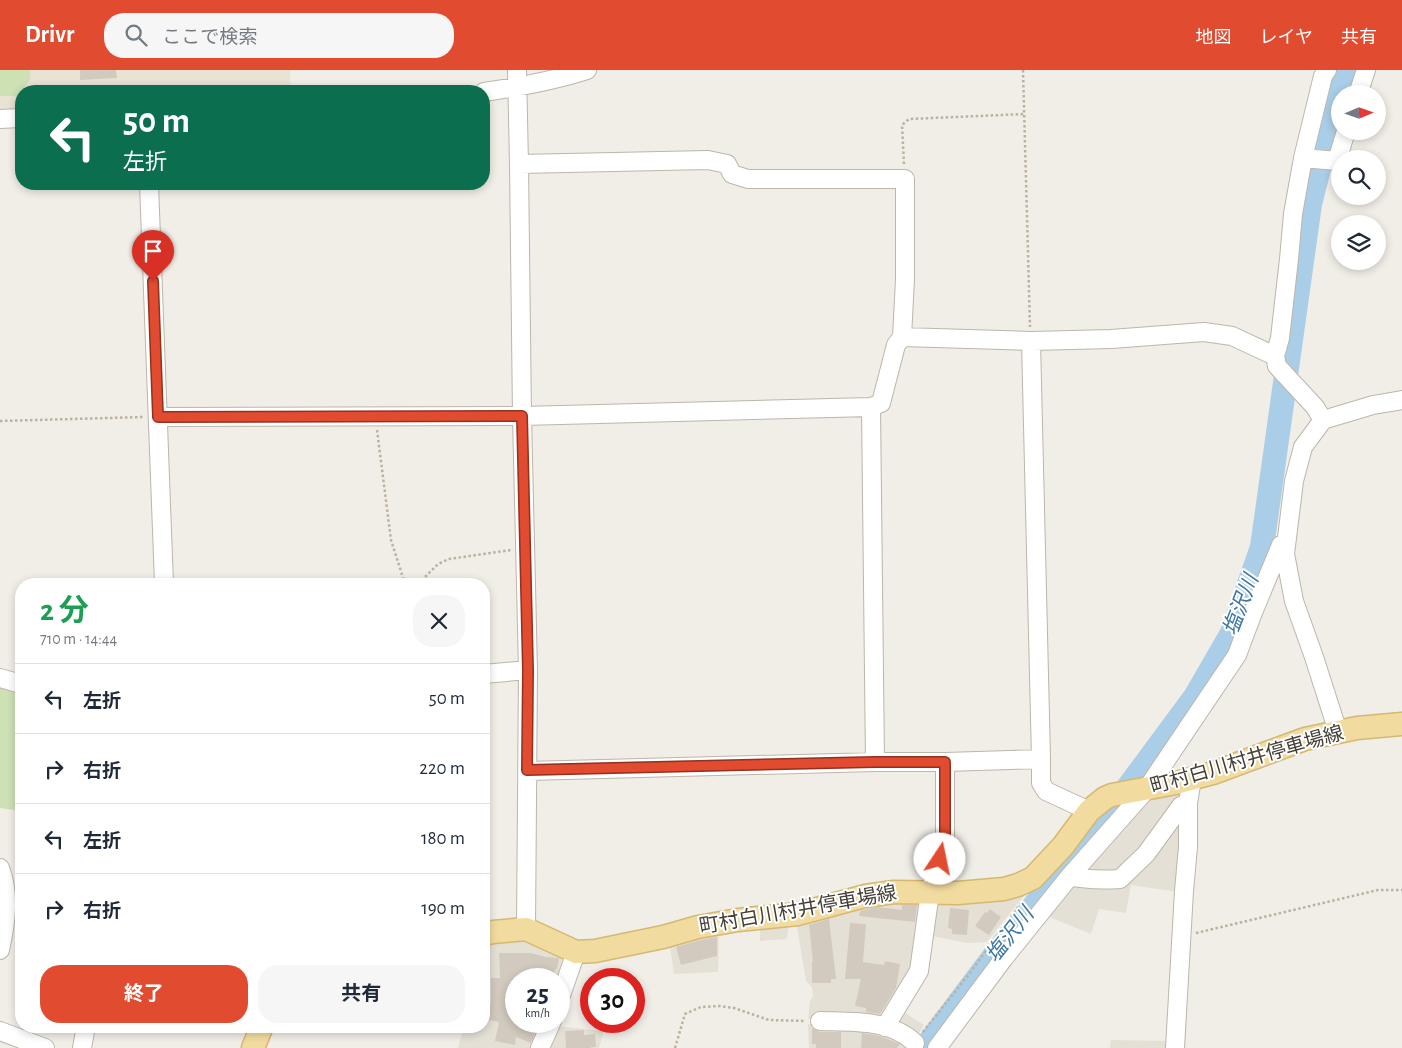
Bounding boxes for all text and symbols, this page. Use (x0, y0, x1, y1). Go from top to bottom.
search box (104, 13, 454, 58)
icon: search (122, 21, 150, 49)
text: Drivr (25, 23, 74, 47)
text: ここで検索 (162, 28, 257, 47)
text: 地図 (1196, 29, 1232, 47)
text: レイヤ (1260, 29, 1313, 47)
text: 共有 (1341, 29, 1377, 47)
north arrow (1331, 85, 1386, 140)
map controls (1331, 85, 1386, 270)
text: 50 m (123, 104, 190, 139)
icon: left (40, 105, 105, 170)
button: search (1331, 150, 1386, 205)
text: 左折 (123, 151, 167, 173)
button: layers (1331, 215, 1386, 270)
pin (132, 230, 174, 281)
icon: arrive (139, 237, 167, 265)
water label: 塩沢川 (1219, 570, 1263, 638)
button: close (413, 595, 465, 647)
text: 2 分 (40, 596, 89, 626)
text: 710 m · 14:44 (40, 631, 117, 647)
icon: left (40, 685, 68, 713)
text: 50 m (429, 689, 465, 708)
text: 左折 (83, 692, 121, 711)
street label: 町村白川村井停車場線 (1148, 721, 1346, 797)
icon: right (40, 755, 68, 783)
text: 220 m (419, 759, 465, 778)
text: 右折 (83, 762, 121, 781)
icon: left (40, 825, 68, 853)
text: 180 m (421, 829, 465, 848)
text: 左折 (83, 832, 121, 851)
position arrow (913, 832, 965, 884)
street label: 町村白川村井停車場線 (697, 881, 898, 937)
icon: right (40, 895, 68, 923)
text: 190 m (421, 899, 465, 918)
text: 右折 (83, 902, 121, 921)
water label: 塩沢川 (982, 902, 1039, 966)
button: 終了 (40, 965, 248, 1023)
button: 共有 (258, 965, 465, 1023)
speed limit sign: 30 (580, 968, 645, 1033)
text: 25 (526, 982, 549, 1007)
text: km/h (525, 1007, 550, 1019)

